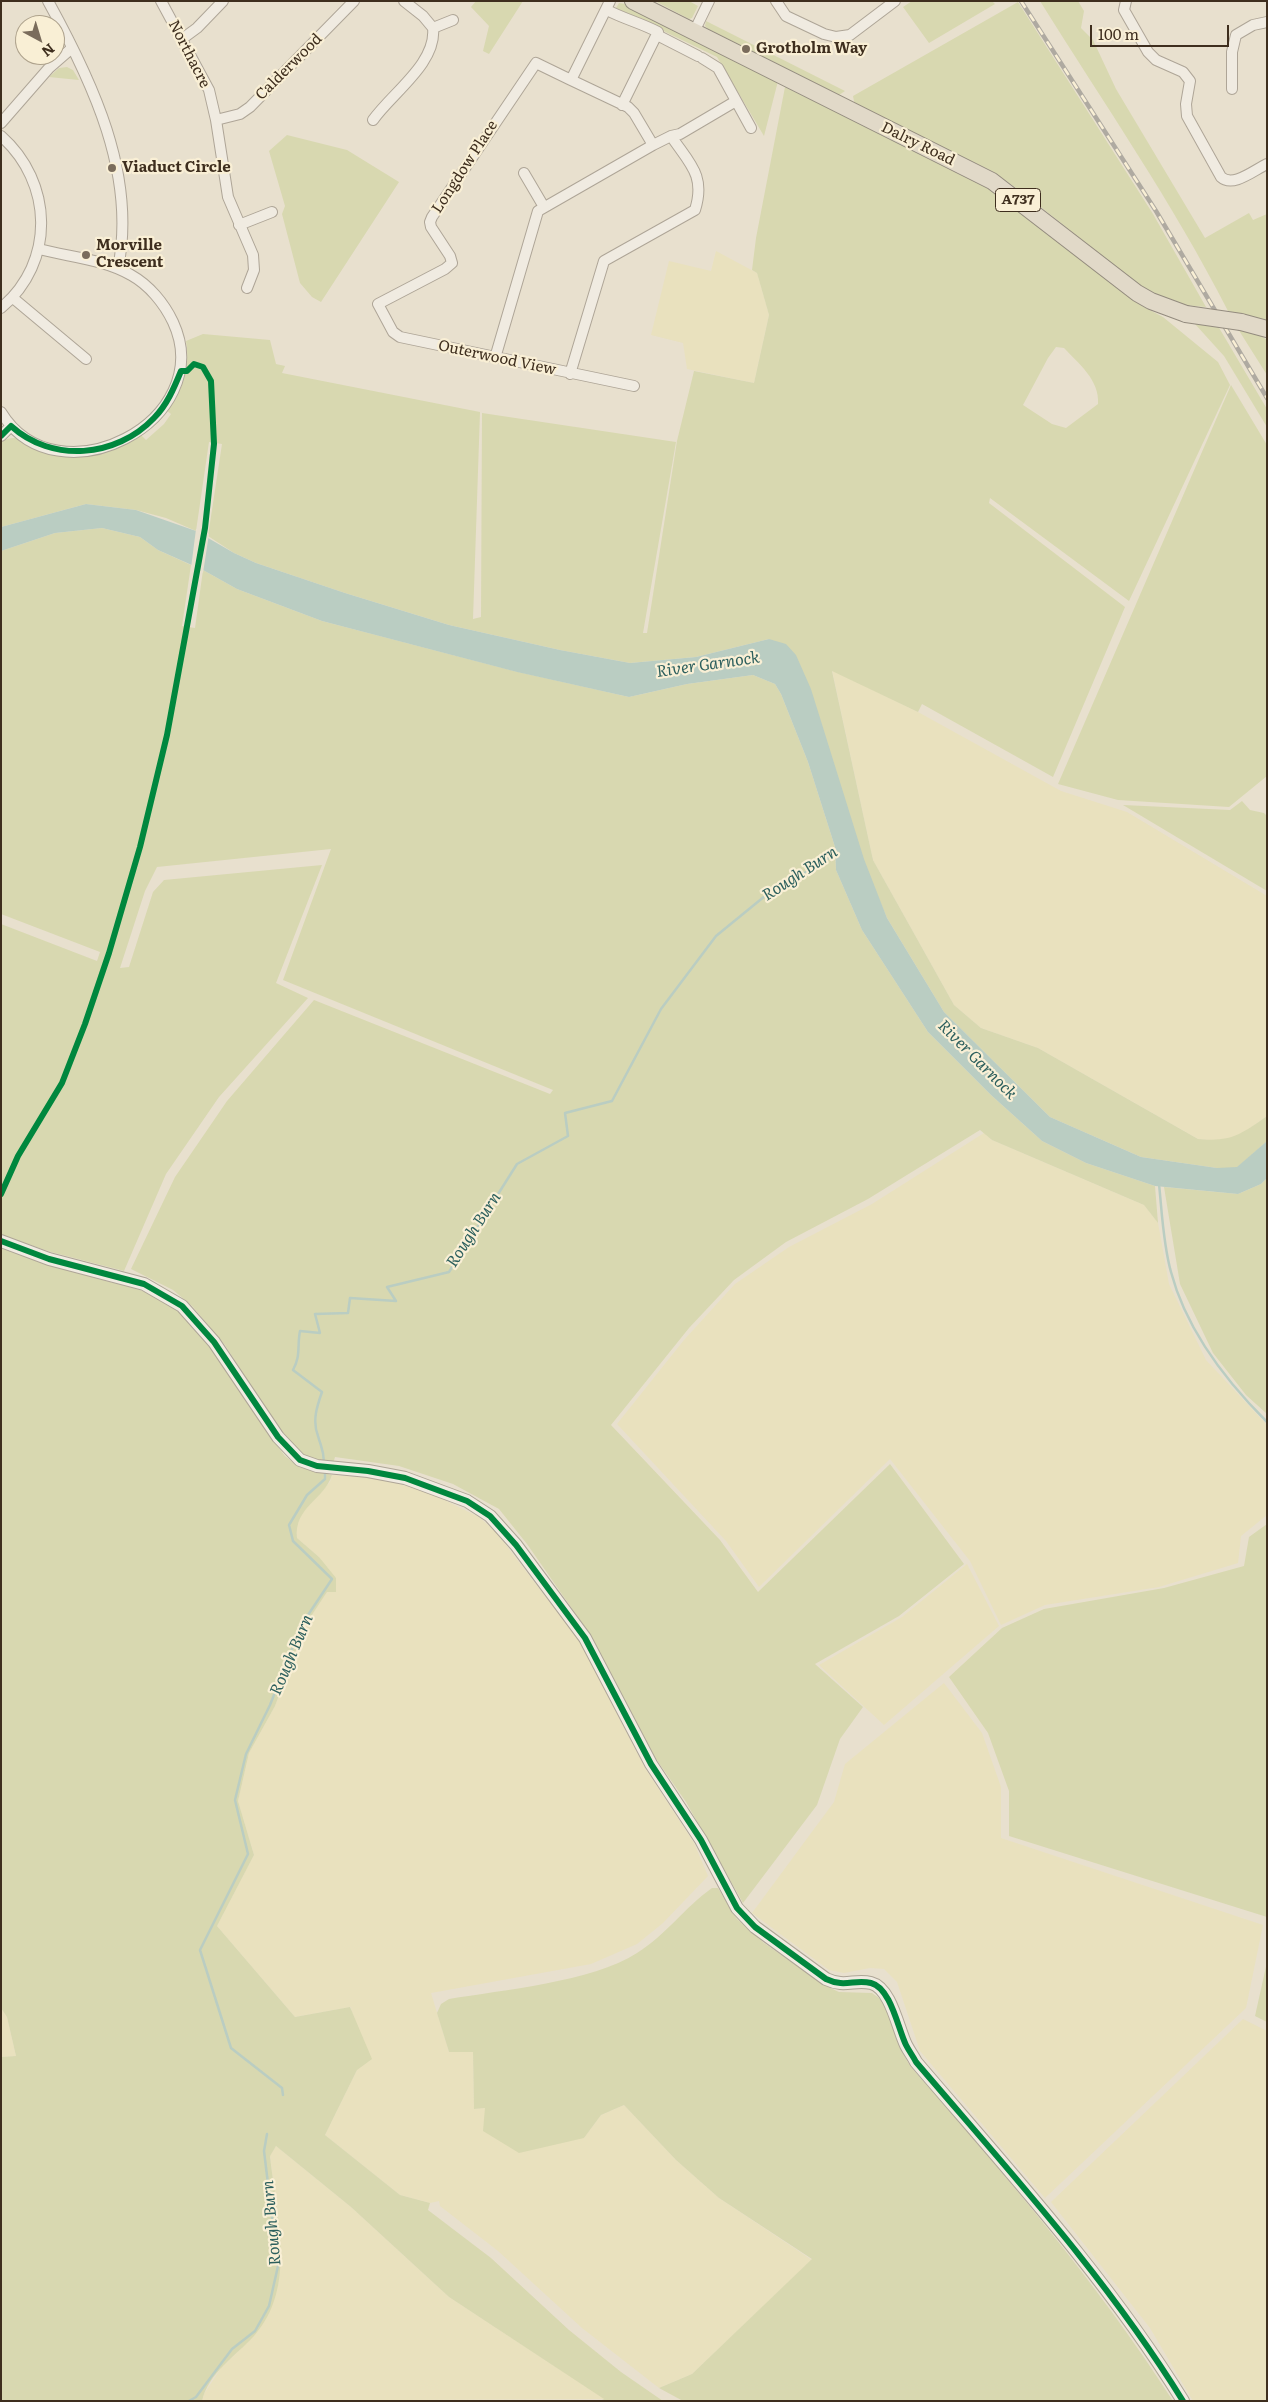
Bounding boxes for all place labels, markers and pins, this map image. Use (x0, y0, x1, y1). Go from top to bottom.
place label: Grotholm Way (756, 40, 867, 58)
marker: Grotholm Way (740, 43, 752, 55)
place label: Viaduct Circle (122, 159, 231, 177)
marker: Viaduct Circle (106, 162, 118, 174)
place label: Morville Crescent (96, 237, 163, 272)
marker: Morville Crescent (80, 249, 92, 261)

